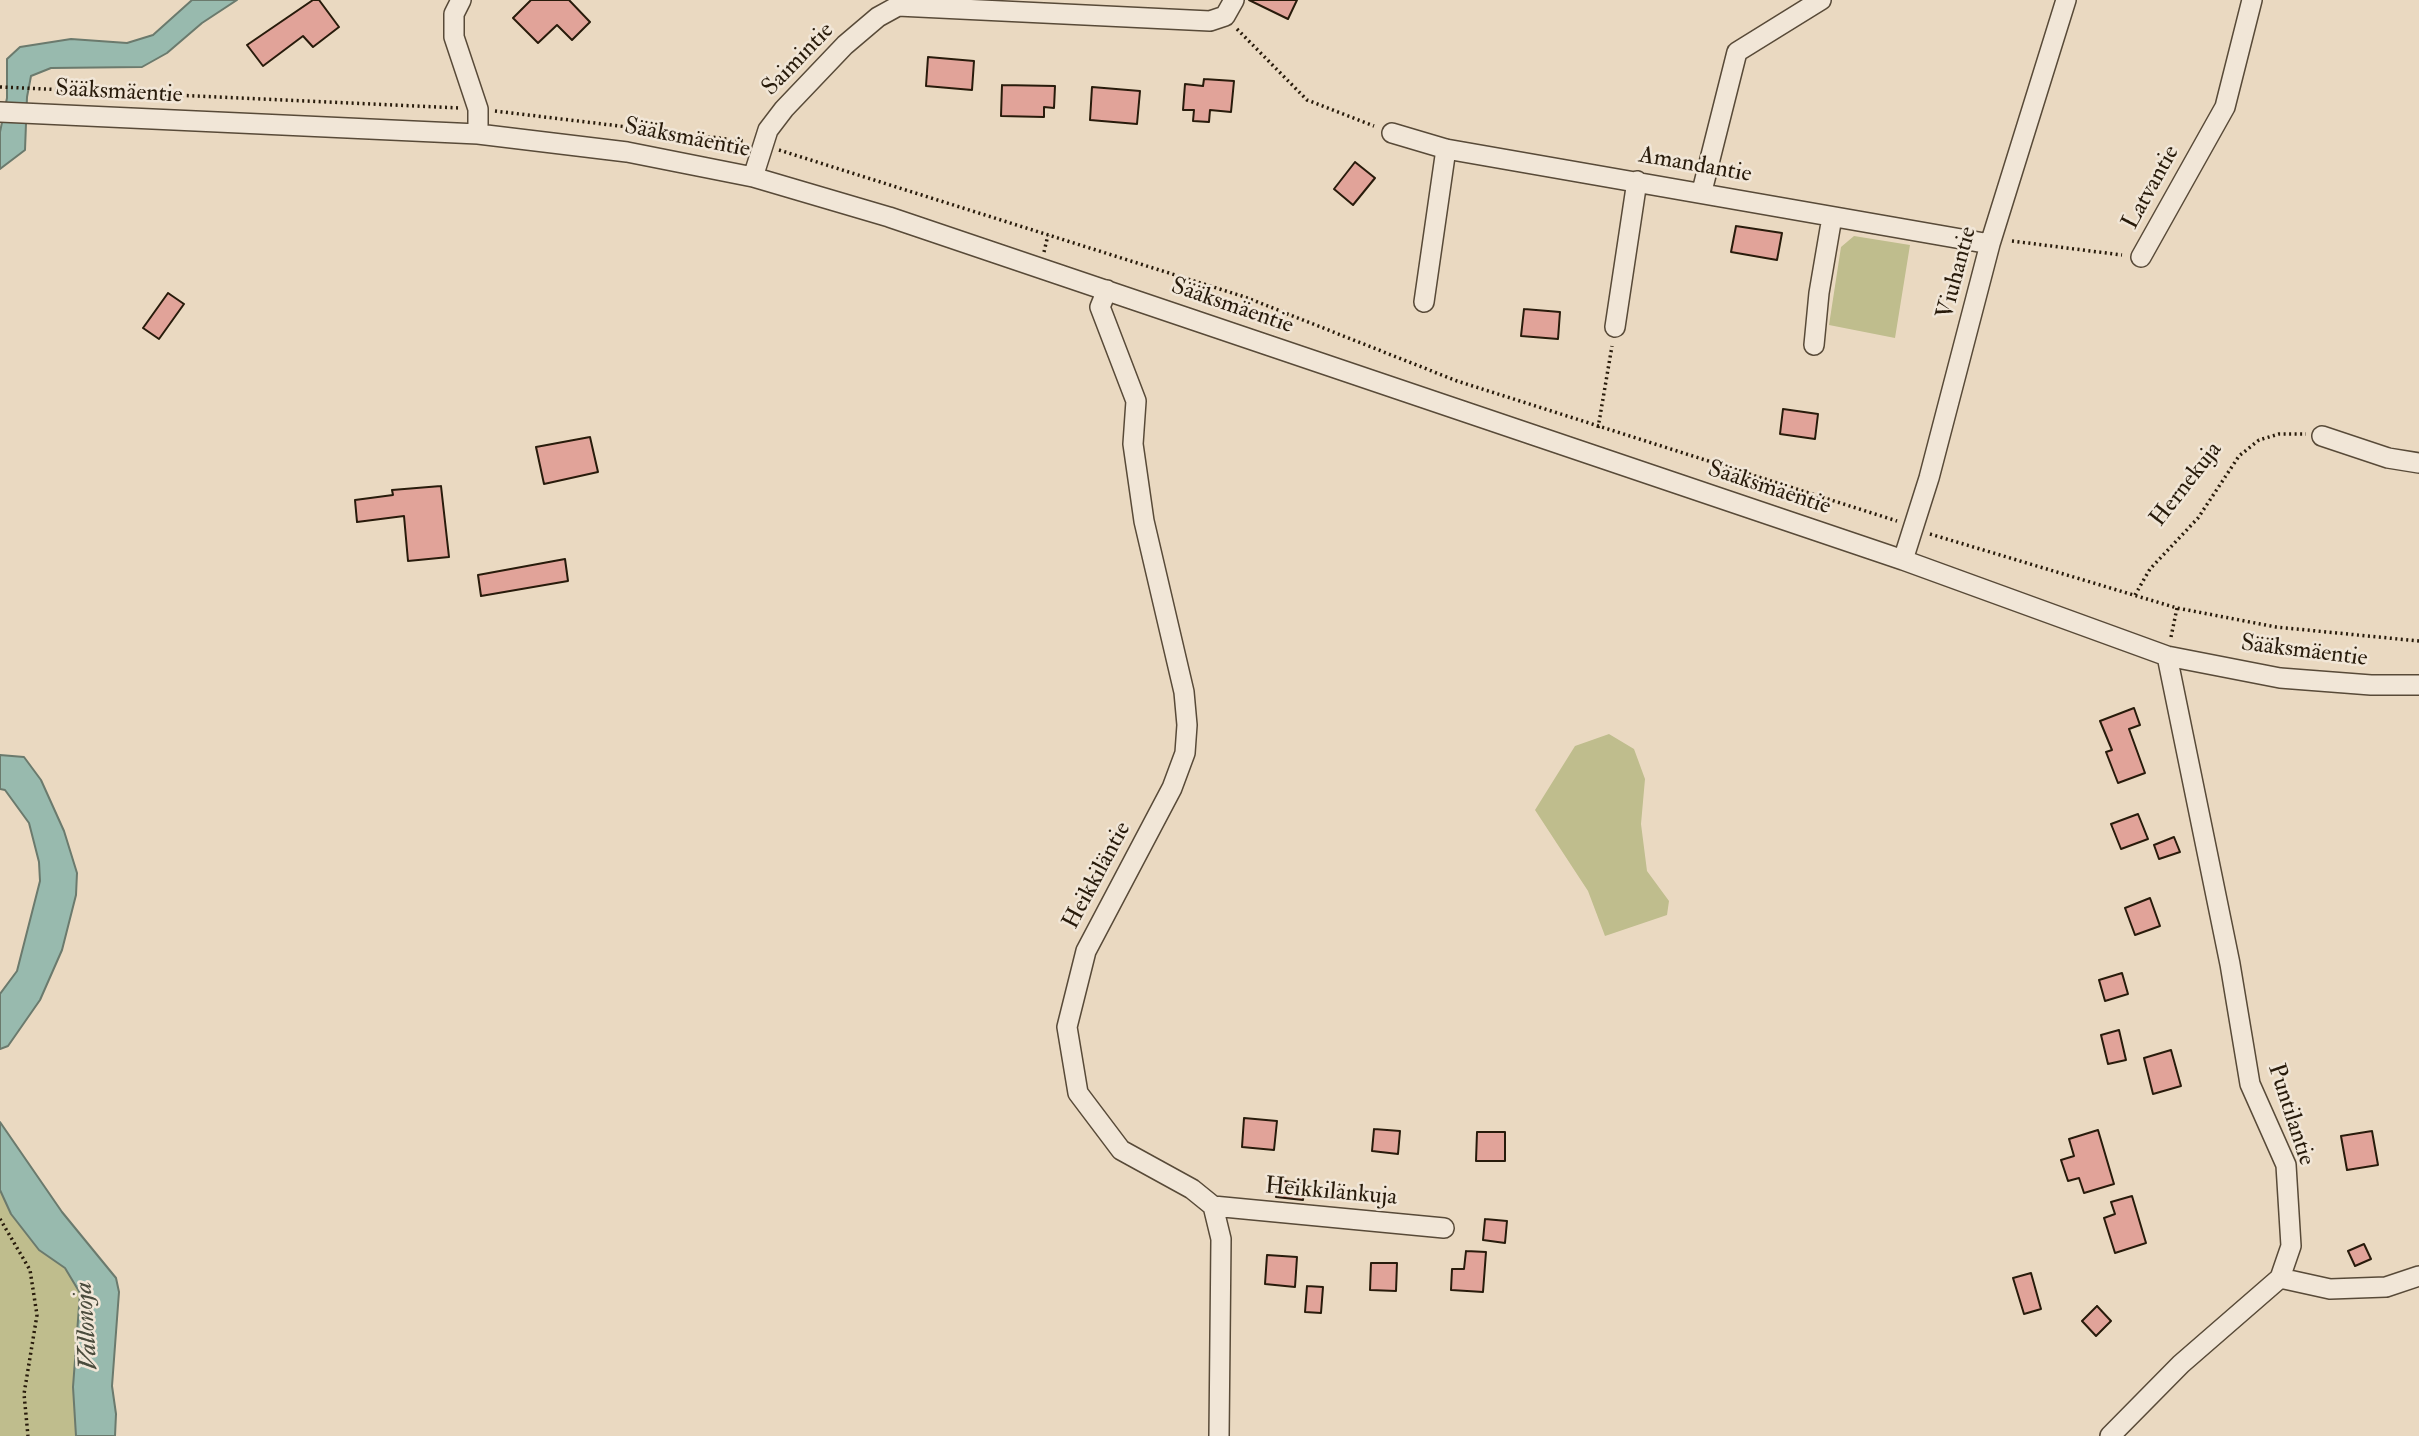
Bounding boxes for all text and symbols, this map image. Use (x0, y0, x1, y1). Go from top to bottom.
street label: Saimintie (757, 17, 841, 103)
street label: Sääksmäentie (55, 75, 183, 111)
street label: Sääksmäentie (622, 113, 752, 165)
street label: Latvantie (2117, 141, 2187, 235)
street label: Amandantie (1636, 142, 1754, 190)
street label: Viuhantie (1932, 224, 1984, 322)
street label: Sääksmäentie (1167, 273, 1297, 341)
street label: Hernekuja (2145, 437, 2229, 533)
street label: Sääksmäentie (1704, 456, 1834, 522)
street label: Sääksmäentie (2239, 630, 2369, 674)
street label: Heikkiläntie (1058, 817, 1138, 935)
street label: Puntilantie (2260, 1061, 2320, 1169)
street label: Heikkilänkuja (1264, 1173, 1398, 1213)
water label: Vallonoja (69, 1280, 107, 1372)

